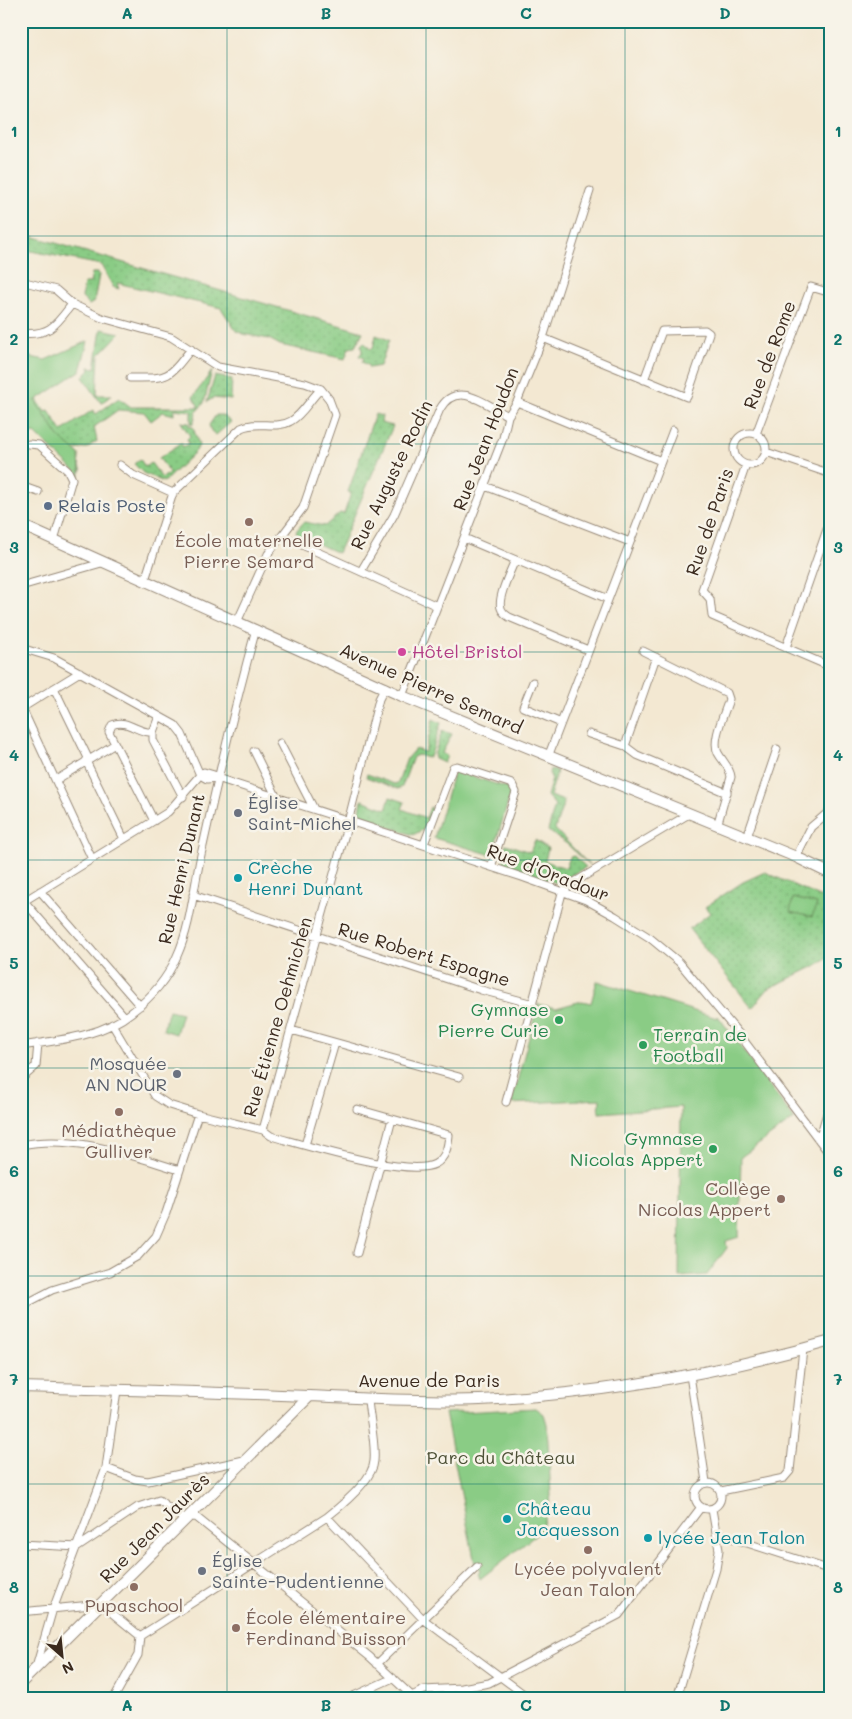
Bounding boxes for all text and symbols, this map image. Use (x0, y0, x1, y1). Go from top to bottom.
text: A (121, 2, 133, 23)
text: B (321, 2, 331, 23)
text: C (520, 2, 532, 23)
text: D (719, 2, 731, 23)
text: 1 (10, 120, 18, 141)
text: 1 (834, 120, 842, 141)
street label: Rue de Rome (737, 297, 801, 412)
text: 2 (10, 328, 19, 349)
text: 2 (834, 328, 843, 349)
street label: Rue Jean Houdon (447, 364, 523, 514)
street label: Rue Auguste Rodin (344, 396, 438, 553)
street label: Rue de Paris (679, 465, 739, 579)
place label: Relais Poste (58, 493, 166, 517)
marker: Relais Poste (42, 500, 54, 512)
marker: École maternelle Pierre Semard (243, 516, 255, 528)
place label: École maternelle Pierre Semard (175, 528, 323, 573)
text: 3 (9, 536, 19, 557)
text: 3 (833, 536, 843, 557)
street label: Avenue Pierre Semard (336, 637, 527, 739)
place label: Hôtel Bristol (412, 639, 522, 663)
marker: Hôtel Bristol (396, 646, 408, 658)
text: 4 (9, 744, 19, 765)
text: 4 (833, 744, 843, 765)
place label: Église Saint-Michel (248, 790, 357, 835)
street label: Rue Henri Dunant (152, 791, 210, 946)
marker: Église Saint-Michel (232, 807, 244, 819)
street label: Rue d'Oradour (484, 838, 613, 906)
place label: Crèche Henri Dunant (248, 855, 364, 900)
marker: Crèche Henri Dunant (232, 872, 244, 884)
street label: Rue Étienne Oehmichen (237, 914, 317, 1120)
street label: Rue Robert Espagne (335, 916, 513, 992)
text: 5 (9, 952, 19, 973)
text: 5 (833, 952, 843, 973)
place label: Gymnase Pierre Curie (438, 997, 549, 1042)
marker: Gymnase Pierre Curie (553, 1014, 565, 1026)
place label: Terrain de Football (653, 1022, 747, 1067)
marker: Terrain de Football (637, 1039, 649, 1051)
place label: Mosquée AN NOUR (84, 1051, 167, 1096)
marker: Mosquée AN NOUR (171, 1068, 183, 1080)
marker: Médiathèque Gulliver (113, 1106, 125, 1118)
place label: Médiathèque Gulliver (61, 1118, 177, 1163)
place label: Gymnase Nicolas Appert (570, 1126, 703, 1171)
marker: Gymnase Nicolas Appert (707, 1143, 719, 1155)
text: 6 (9, 1160, 19, 1181)
text: 6 (833, 1160, 843, 1181)
place label: Collège Nicolas Appert (638, 1176, 771, 1221)
marker: Collège Nicolas Appert (775, 1193, 787, 1205)
text: 7 (10, 1368, 19, 1389)
street label: Avenue de Paris (358, 1368, 500, 1392)
text: 7 (834, 1368, 843, 1389)
park label: Parc du Château (427, 1445, 575, 1469)
street label: Rue Jean Jaurès (94, 1467, 215, 1588)
place label: Château Jacquesson (517, 1496, 619, 1541)
marker: Château Jacquesson (501, 1513, 513, 1525)
place label: lycée Jean Talon (658, 1525, 805, 1549)
marker: lycée Jean Talon (642, 1532, 654, 1544)
marker: Lycée polyvalent Jean Talon (582, 1544, 594, 1556)
place label: Église Sainte-Pudentienne (212, 1548, 385, 1593)
place label: Lycée polyvalent Jean Talon (514, 1556, 662, 1601)
marker: Église Sainte-Pudentienne (196, 1565, 208, 1577)
text: 8 (9, 1576, 19, 1597)
text: 8 (833, 1576, 843, 1597)
marker: Pupaschool (128, 1581, 140, 1593)
place label: Pupaschool (85, 1593, 183, 1617)
place label: École élémentaire Ferdinand Buisson (246, 1605, 406, 1650)
marker: École élémentaire Ferdinand Buisson (230, 1622, 242, 1634)
north arrow (38, 1632, 88, 1682)
text: N (59, 1657, 77, 1679)
text: A (121, 1694, 133, 1715)
text: B (321, 1694, 331, 1715)
text: C (520, 1694, 532, 1715)
text: D (719, 1694, 731, 1715)

